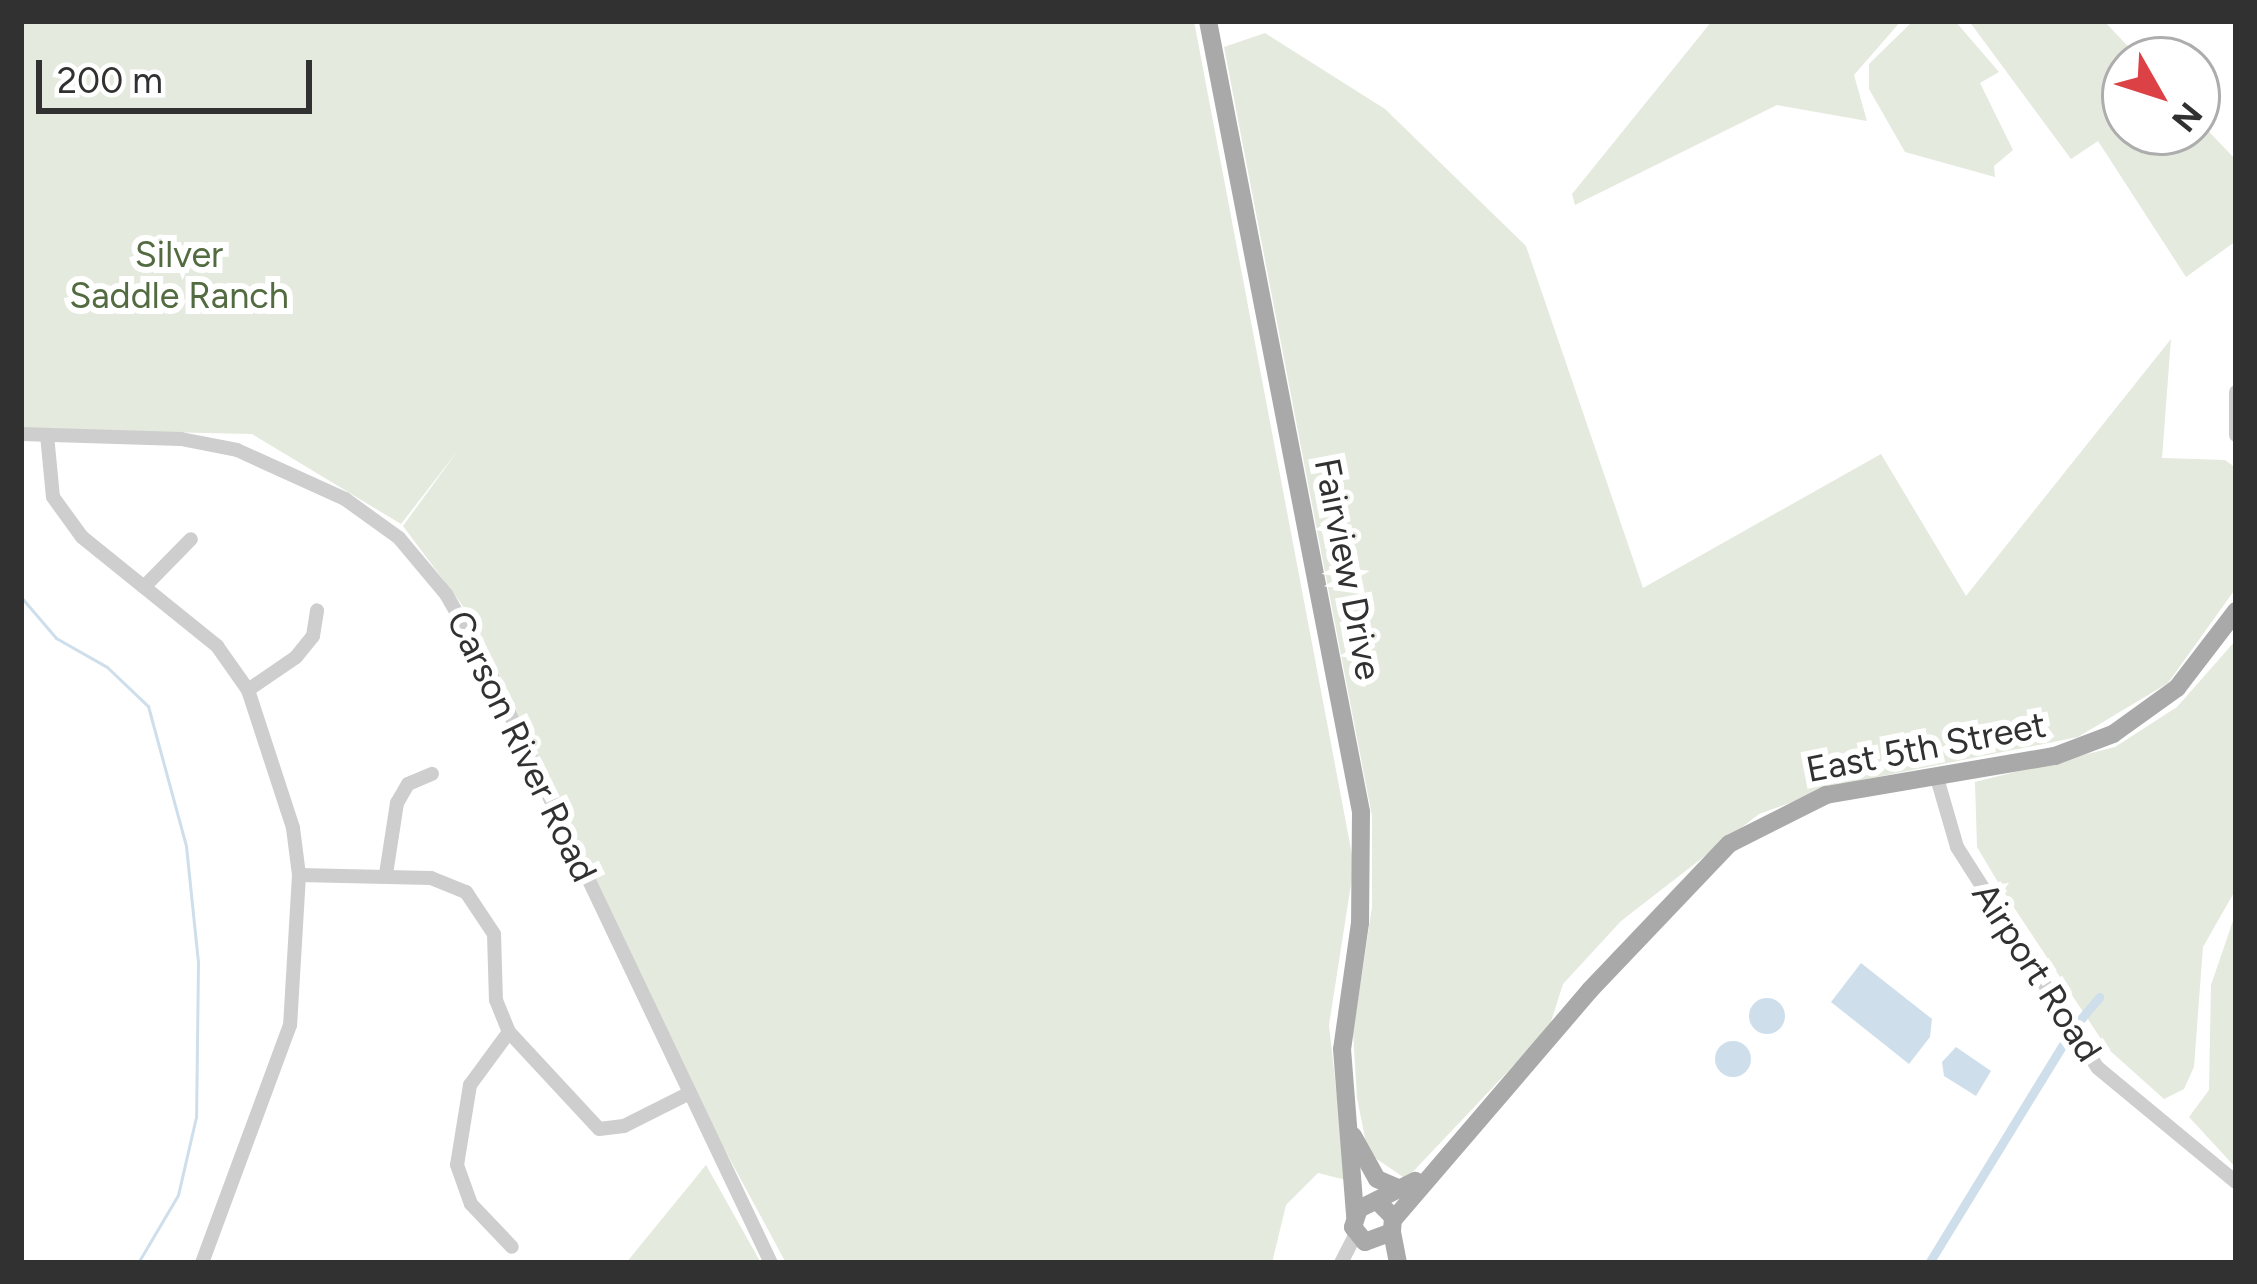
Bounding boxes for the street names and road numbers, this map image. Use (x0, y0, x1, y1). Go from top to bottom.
street label: Fairview Drive (1305, 455, 1391, 683)
street label: Carson River Road (438, 604, 606, 888)
street label: East 5th Street (1803, 703, 2049, 791)
street label: Airport Road (1963, 874, 2111, 1070)

